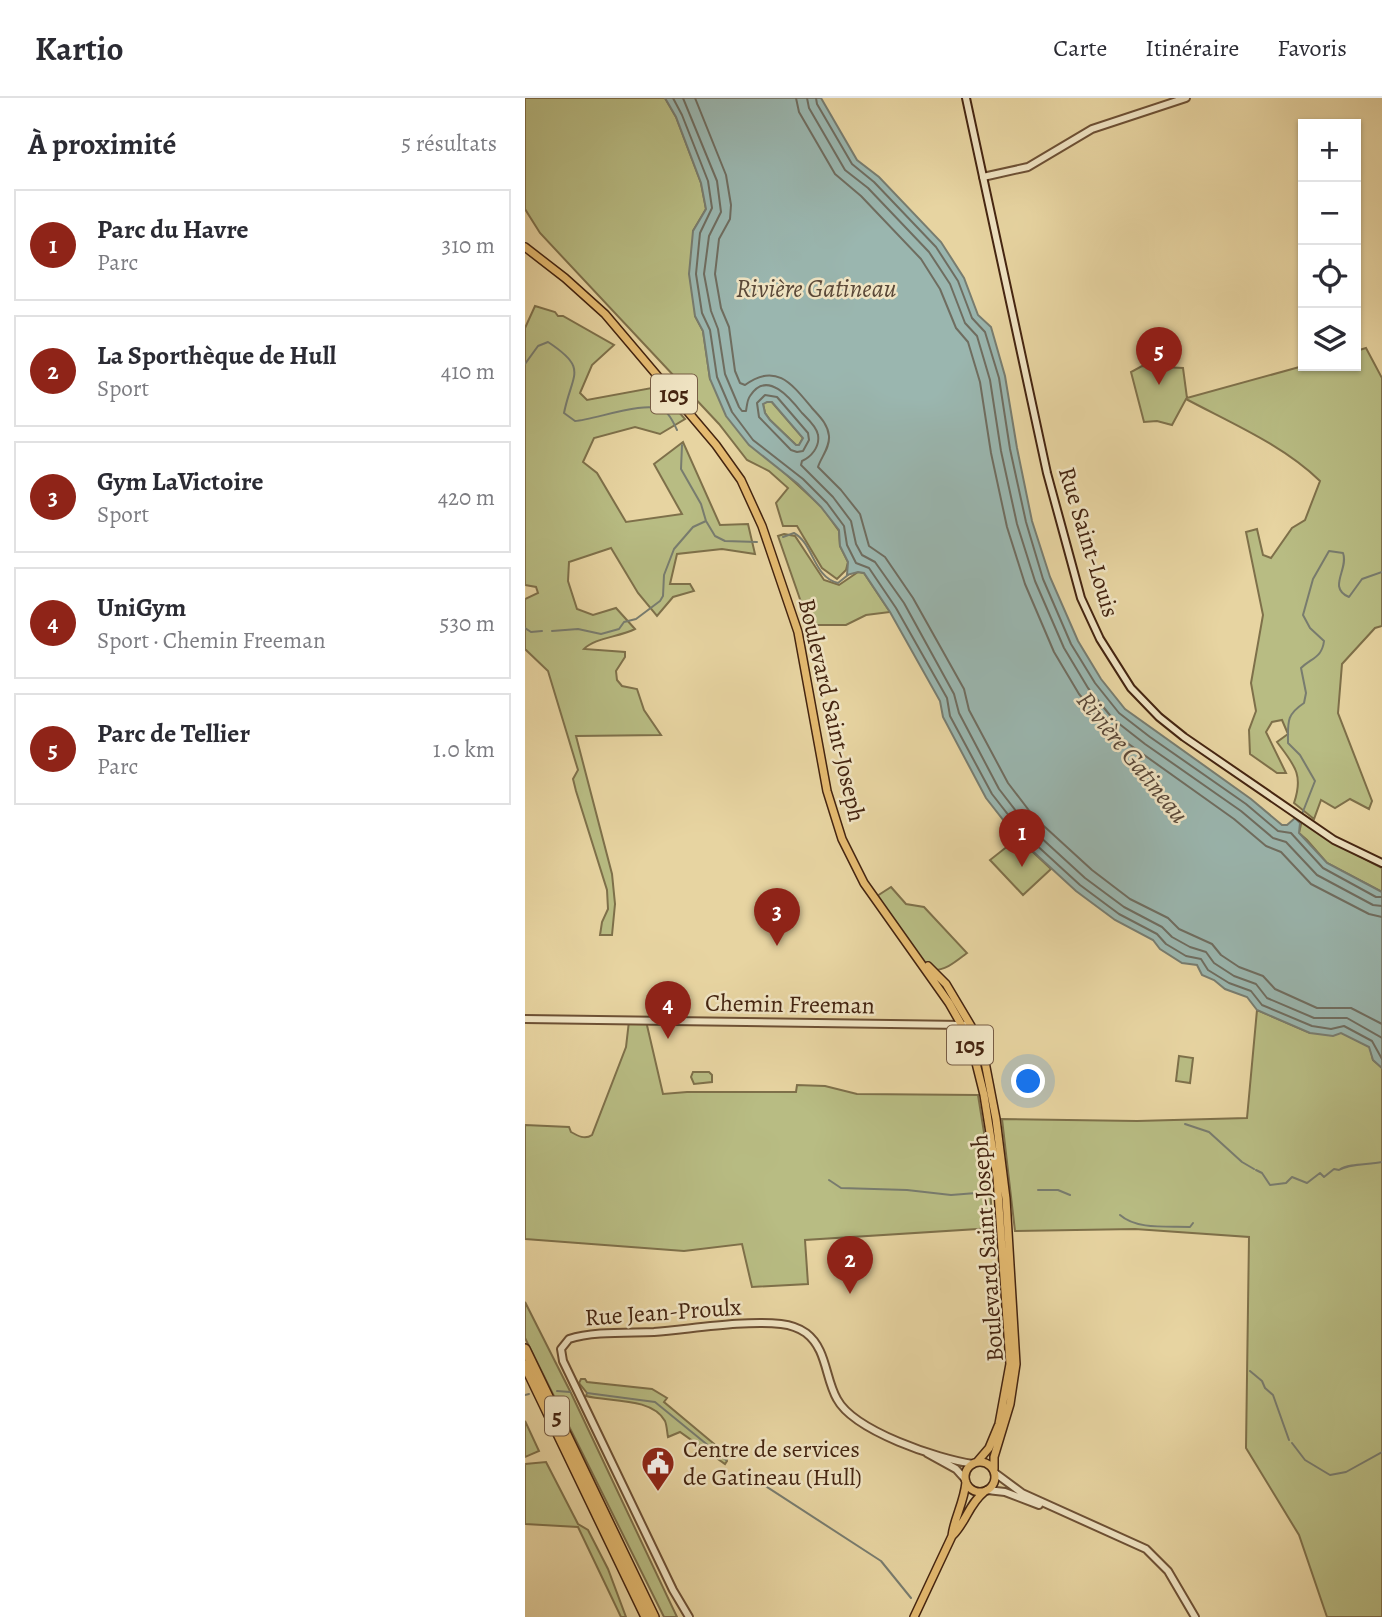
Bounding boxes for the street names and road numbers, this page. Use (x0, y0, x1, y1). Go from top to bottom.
road number: 105 (651, 374, 697, 414)
street label: Rue Saint-Louis (1051, 463, 1127, 621)
street label: Boulevard Saint-Joseph (791, 595, 873, 825)
street label: Chemin Freeman (705, 987, 875, 1021)
road number: 105 (947, 1026, 993, 1064)
street label: Boulevard Saint-Joseph (963, 1133, 1011, 1363)
street label: Rue Jean-Proulx (584, 1291, 743, 1333)
road number: 5 (545, 1396, 569, 1436)

